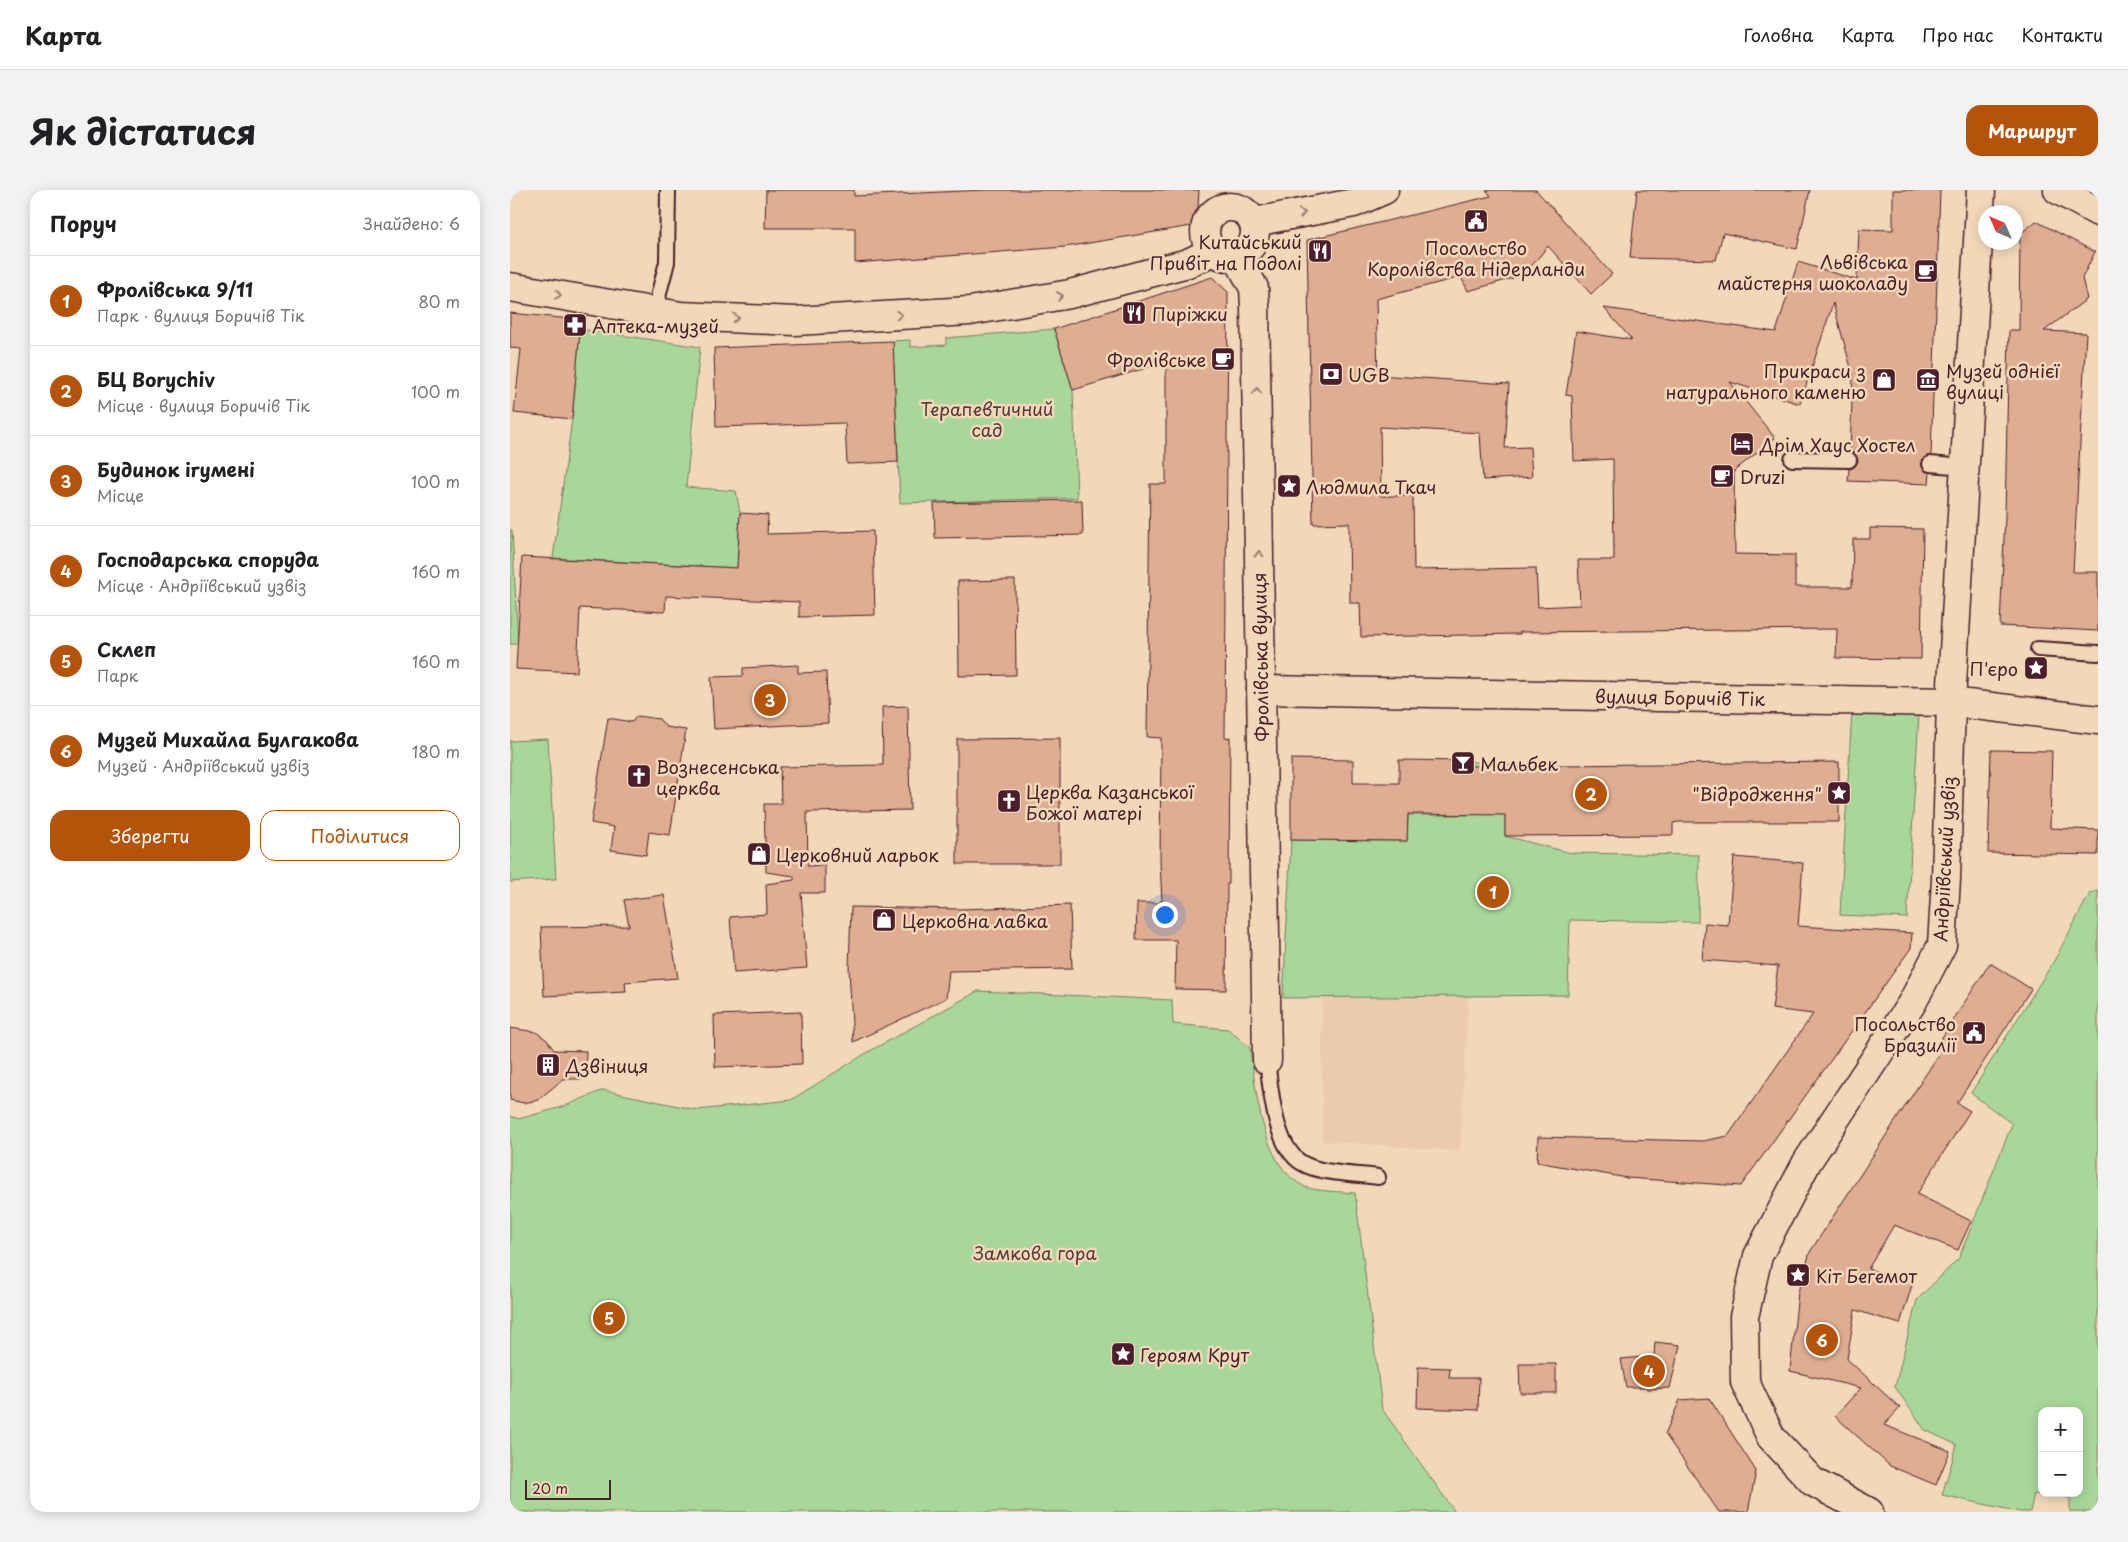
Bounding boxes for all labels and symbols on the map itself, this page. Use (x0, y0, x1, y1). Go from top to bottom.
north arrow (1978, 205, 2023, 250)
public building icon: Посольство Королівства Нідерланди (1463, 208, 1489, 234)
one-way arrow (1298, 209, 1306, 219)
place label: Китайський Привіт на Подолі (1150, 228, 1302, 276)
place label: Посольство Королівства Нідерланди (1367, 234, 1585, 282)
restaurant icon: Китайський Привіт на Подолі (1307, 238, 1333, 264)
place label: Львівська майстерня шоколаду (1717, 248, 1909, 296)
cafe icon: Львівська майстерня шоколаду (1913, 258, 1939, 284)
one-way arrow (554, 290, 562, 300)
one-way arrow (1056, 291, 1064, 302)
restaurant icon: Пиріжки (1121, 300, 1147, 326)
place label: Пиріжки (1152, 300, 1228, 327)
one-way arrow (895, 309, 903, 320)
pharmacy icon: Аптека-музей (562, 312, 588, 338)
place label: Аптека-музей (592, 312, 719, 339)
one-way arrow (733, 313, 741, 324)
place label: Фролівське (1107, 346, 1206, 373)
cafe icon: Фролівське (1210, 346, 1236, 372)
place label: Прикраси з натурального каменю (1666, 357, 1866, 405)
place label: Музей однієї вулиці (1946, 357, 2060, 405)
bank icon: UGB (1318, 361, 1344, 387)
place label: UGB (1348, 361, 1390, 388)
shop icon: Прикраси з натурального каменю (1871, 367, 1897, 393)
museum icon: Музей однієї вулиці (1915, 367, 1941, 393)
one-way arrow (1251, 387, 1262, 395)
park label: Терапевтичний сад (921, 395, 1053, 443)
hotel icon: Дрім Хаус Хостел (1729, 431, 1755, 457)
place label: Дрім Хаус Хостел (1759, 431, 1915, 458)
cafe icon: Druzi (1709, 463, 1735, 489)
place label: Druzi (1740, 463, 1785, 490)
place icon: Людмила Ткач (1276, 473, 1302, 499)
place label: Людмила Ткач (1306, 473, 1437, 500)
one-way arrow (1254, 550, 1264, 558)
street label: Фролівська вулиця (1245, 572, 1275, 742)
place label: П'єро (1970, 655, 2018, 682)
place icon: П'єро (2023, 655, 2049, 681)
pin: 3 (754, 681, 786, 719)
street label: вулиця Боричів Тік (1595, 682, 1766, 712)
bar icon: Мальбек (1450, 750, 1476, 776)
place label: Мальбек (1480, 750, 1558, 777)
place label: Вознесенська церква (656, 753, 780, 801)
church icon: Вознесенська церква (626, 763, 652, 789)
pin: 2 (1575, 775, 1607, 813)
street label: Андріївський узвіз (1926, 775, 1962, 943)
place label: Церква Казанської Божої матері (1026, 778, 1195, 826)
place label: "Відродження" (1692, 780, 1822, 807)
place icon: "Відродження" (1826, 780, 1852, 806)
church icon: Церква Казанської Божої матері (996, 788, 1022, 814)
shop icon: Церковний ларьок (746, 841, 772, 867)
place label: Церковний ларьок (776, 841, 939, 868)
pin: 1 (1477, 873, 1509, 911)
your location (1152, 902, 1178, 928)
shop icon: Церковна лавка (871, 907, 897, 933)
place label: Церковна лавка (902, 907, 1049, 934)
place label: Посольство Бразилії (1854, 1010, 1957, 1058)
public building icon: Посольство Бразилії (1961, 1020, 1987, 1046)
building icon: Дзвіниця (535, 1052, 561, 1078)
place label: Дзвіниця (565, 1052, 648, 1079)
park label: Замкова гора (972, 1239, 1097, 1266)
place icon: Кіт Бегемот (1785, 1262, 1811, 1288)
place label: Кіт Бегемот (1816, 1262, 1918, 1289)
pin: 5 (593, 1299, 625, 1337)
pin: 6 (1806, 1321, 1838, 1359)
place icon: Героям Крут (1110, 1341, 1136, 1367)
place label: Героям Крут (1140, 1341, 1250, 1368)
pin: 4 (1633, 1352, 1665, 1390)
scale bar (525, 1477, 611, 1500)

